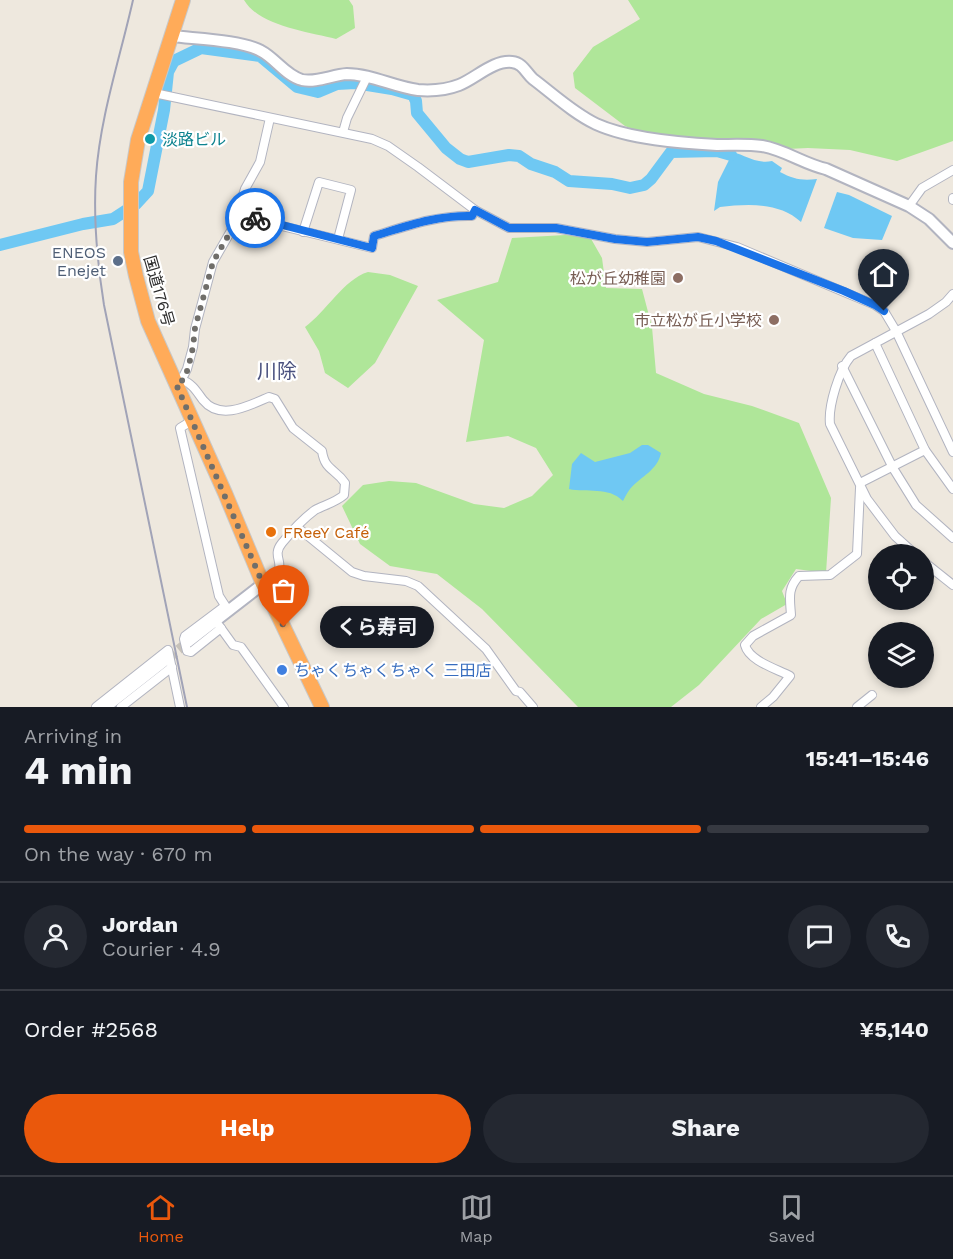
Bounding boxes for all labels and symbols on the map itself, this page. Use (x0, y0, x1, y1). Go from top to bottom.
place label: 淡路ビル (162, 130, 226, 149)
marker: 淡路ビル (143, 132, 157, 146)
courier (225, 188, 285, 248)
place label: ENEOS Enejet (52, 243, 106, 280)
pin (858, 249, 909, 311)
street label: 国道176号 (140, 253, 178, 329)
marker: ENEOS Enejet (111, 254, 125, 268)
place label: 松が丘幼稚園 (570, 269, 666, 288)
marker: 松が丘幼稚園 (671, 271, 685, 285)
place label: 市立松が丘小学校 (634, 311, 762, 330)
marker: 市立松が丘小学校 (767, 313, 781, 327)
district label: 川除 (257, 359, 297, 383)
place label: FReeY Café (283, 523, 369, 542)
marker: FReeY Café (264, 525, 278, 539)
pin (258, 565, 309, 627)
callout: くら寿司 (320, 606, 434, 648)
place label: ちゃくちゃくちゃく 三田店 (294, 661, 491, 680)
marker: ちゃくちゃくちゃく 三田店 (275, 663, 289, 677)

